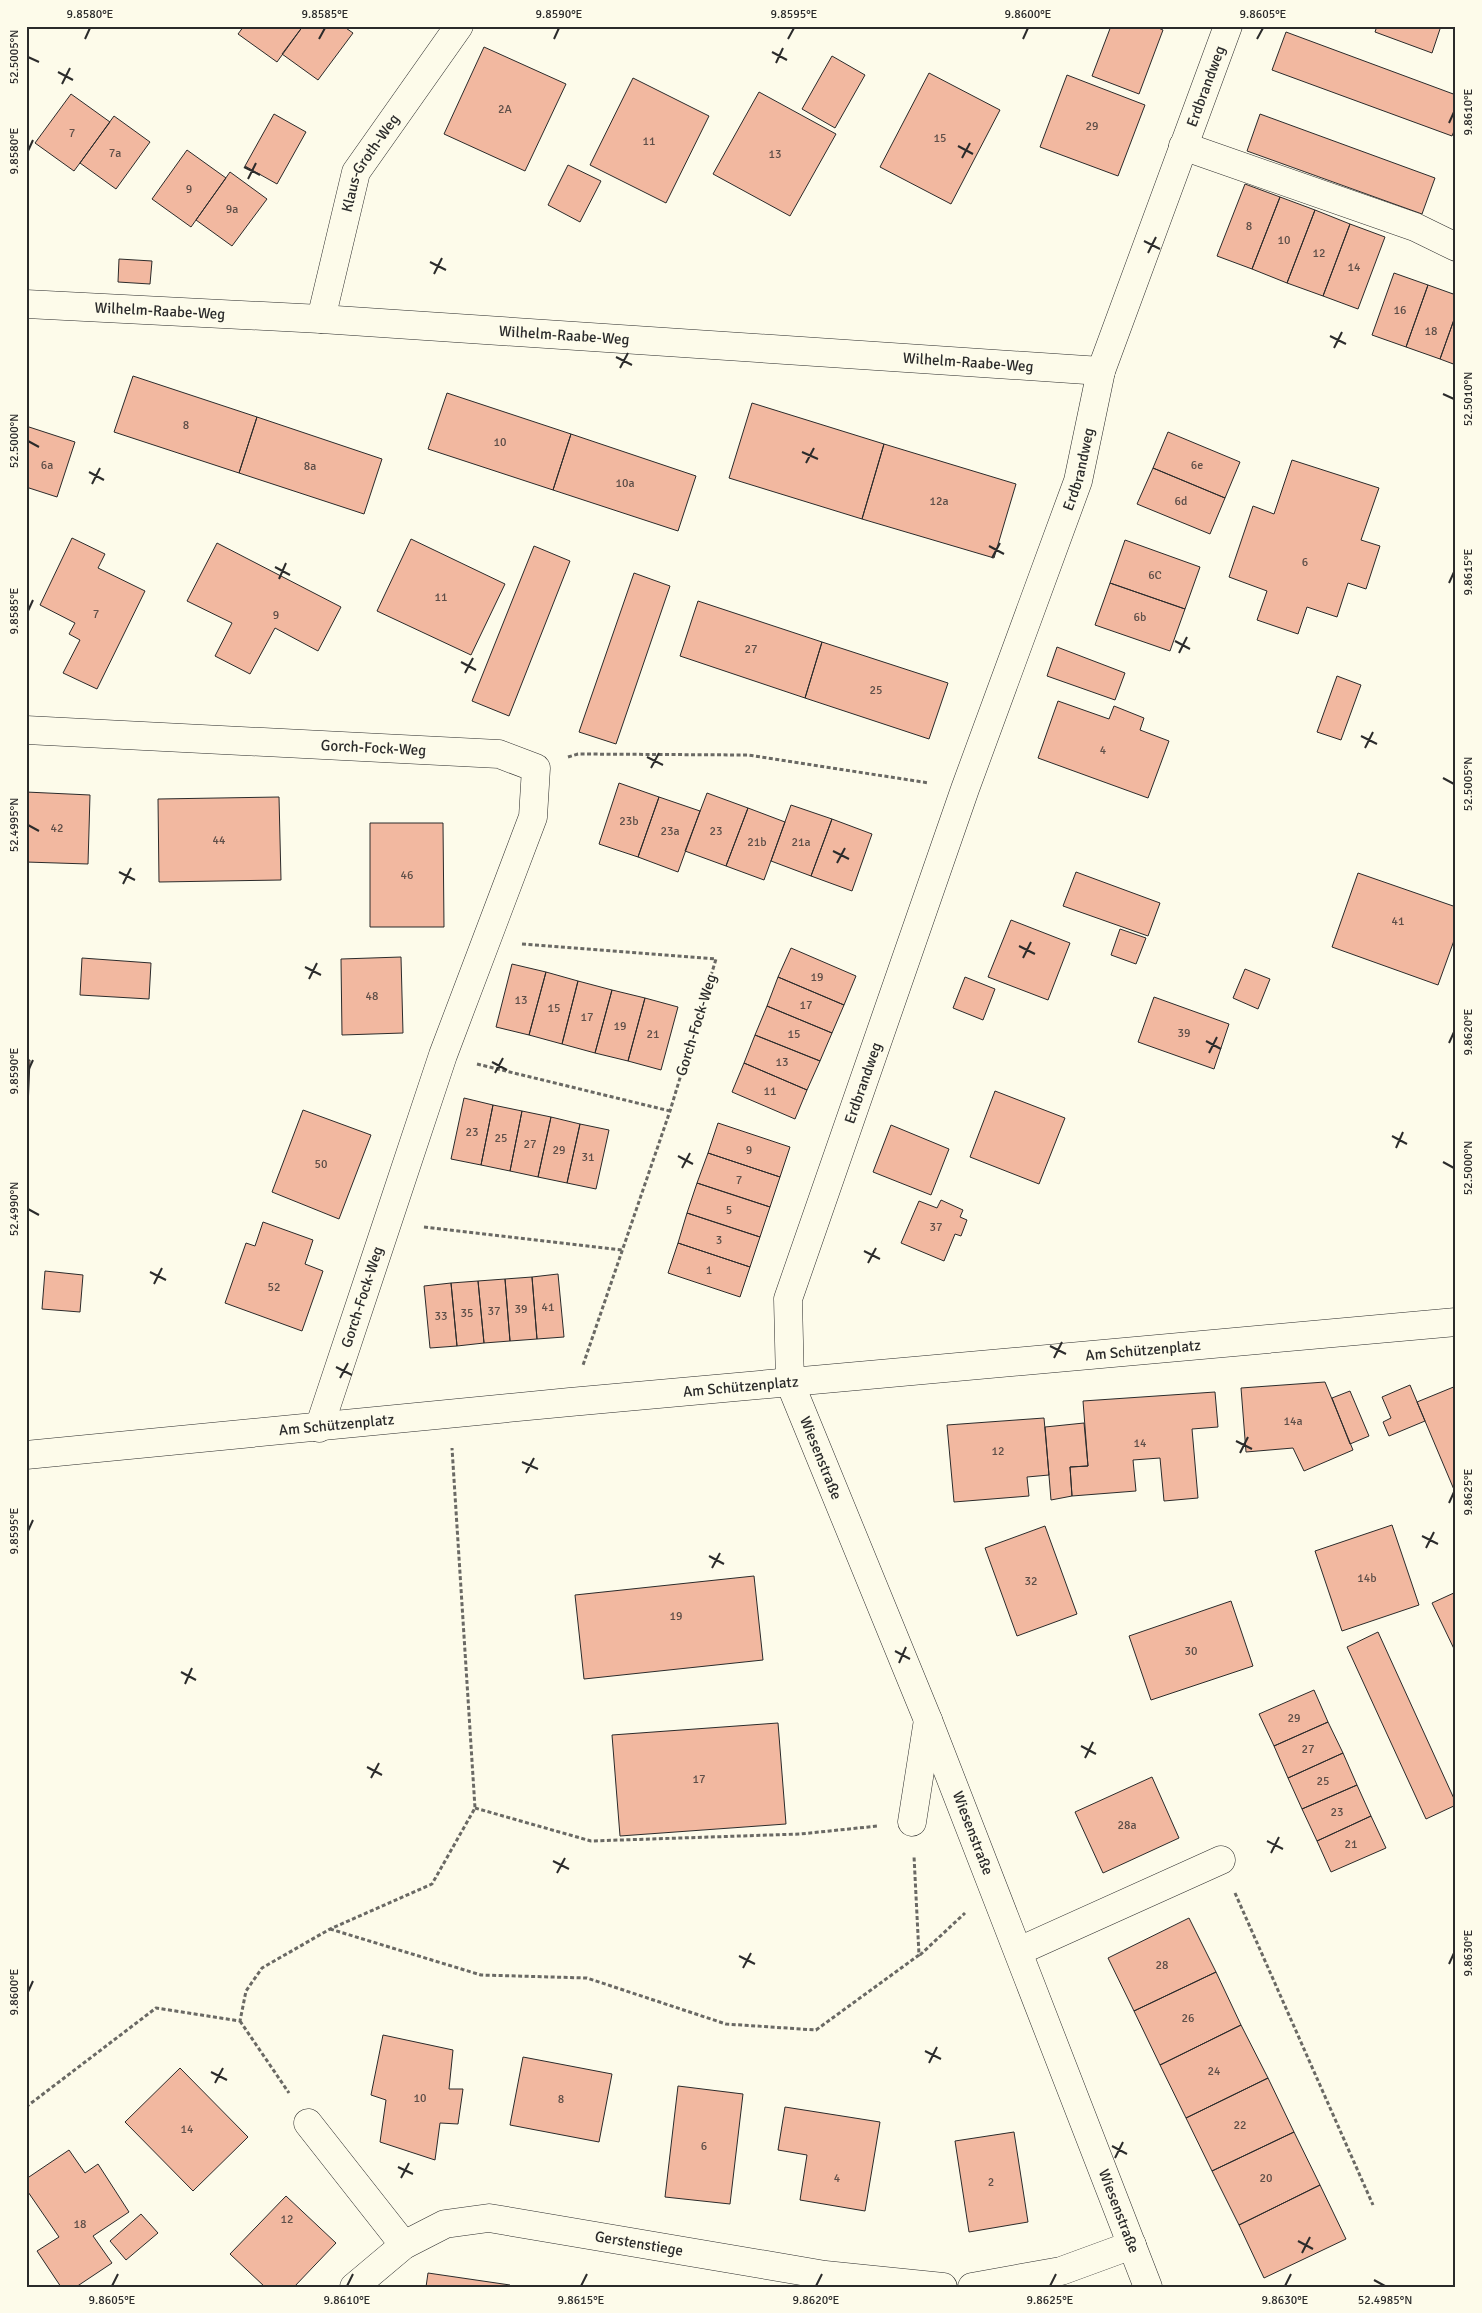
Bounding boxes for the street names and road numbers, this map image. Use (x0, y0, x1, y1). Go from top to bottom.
street label: Erdbrandweg (1183, 43, 1229, 129)
street label: Klaus-Groth-Weg (338, 111, 403, 214)
street label: Wilhelm-Raabe-Weg (94, 298, 226, 323)
street label: Wilhelm-Raabe-Weg (498, 322, 630, 349)
street label: Wilhelm-Raabe-Weg (902, 349, 1034, 375)
street label: Erdbrandweg (1059, 426, 1098, 513)
street label: Gorch-Fock-Weg (320, 736, 427, 759)
street label: Gorch-Fock-Weg (672, 972, 720, 1078)
street label: Erdbrandweg (841, 1040, 885, 1126)
street label: Gorch-Fock-Weg (337, 1244, 387, 1350)
street label: Am Schützenplatz (1085, 1336, 1202, 1364)
street label: Am Schützenplatz (682, 1372, 800, 1401)
street label: Am Schützenplatz (278, 1410, 395, 1439)
street label: Wiesenstraße (796, 1414, 846, 1502)
street label: Wiesenstraße (949, 1789, 997, 1877)
street label: Wiesenstraße (1095, 2167, 1143, 2255)
street label: Gerstenstiege (594, 2227, 684, 2260)

